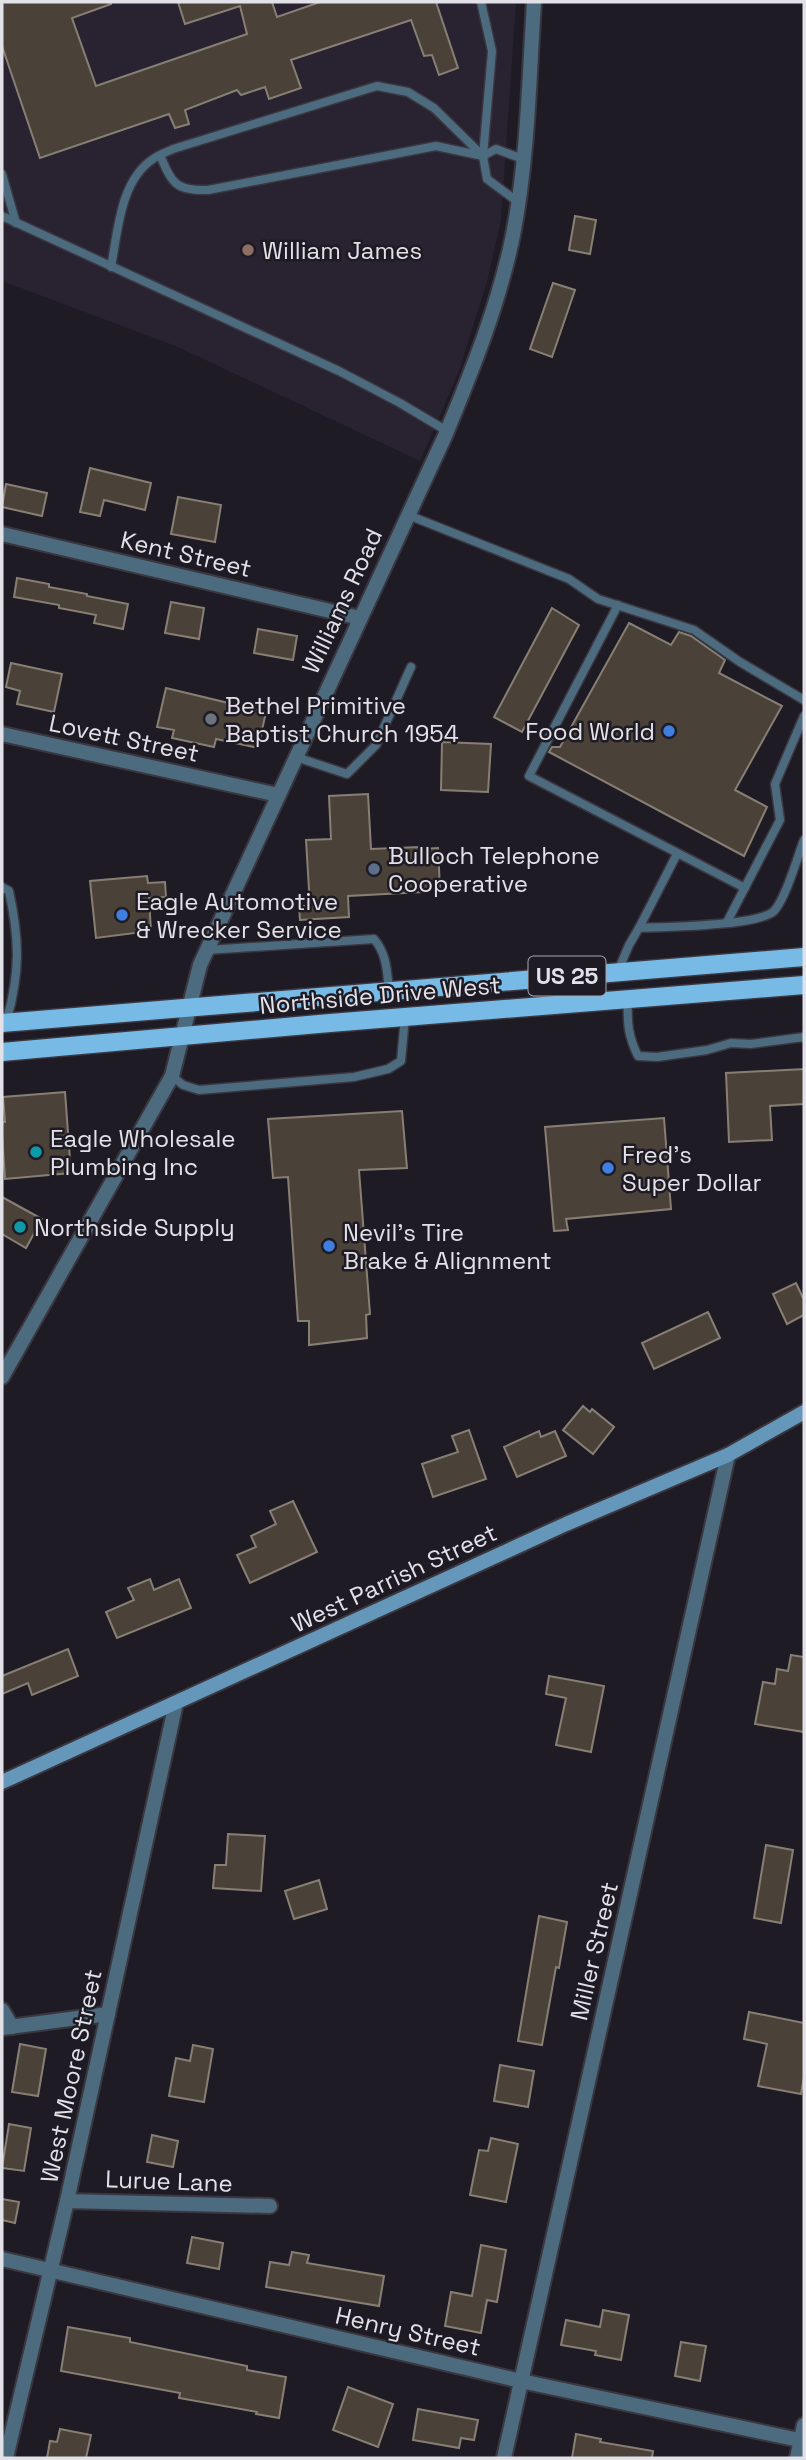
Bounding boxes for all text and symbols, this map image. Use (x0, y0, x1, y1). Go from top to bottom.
place label: William James (262, 235, 422, 266)
marker: William James (240, 242, 256, 258)
street label: Williams Road (295, 523, 389, 679)
street label: Kent Street (118, 524, 254, 584)
place label: Bethel Primitive Baptist Church 1954 (225, 690, 459, 749)
street label: Lovett Street (46, 707, 202, 769)
marker: Bethel Primitive Baptist Church 1954 (203, 711, 219, 727)
place label: Food World (525, 716, 655, 747)
marker: Food World (661, 723, 677, 739)
place label: Bulloch Telephone Cooperative (388, 840, 600, 899)
marker: Bulloch Telephone Cooperative (366, 861, 382, 877)
place label: Eagle Automotive & Wrecker Service (136, 886, 342, 945)
marker: Eagle Automotive & Wrecker Service (114, 907, 130, 923)
road number: US 25 (528, 956, 606, 995)
street label: Northside Drive West (258, 969, 502, 1021)
place label: Eagle Wholesale Plumbing Inc (50, 1123, 236, 1182)
place label: Fred's Super Dollar (622, 1139, 762, 1198)
marker: Eagle Wholesale Plumbing Inc (28, 1144, 44, 1160)
marker: Fred's Super Dollar (600, 1160, 616, 1176)
place label: Northside Supply (34, 1212, 235, 1243)
place label: Nevil's Tire Brake & Alignment (343, 1217, 552, 1276)
marker: Northside Supply (12, 1219, 28, 1235)
marker: Nevil's Tire Brake & Alignment (321, 1238, 337, 1254)
street label: West Parrish Street (286, 1517, 502, 1639)
street label: Miller Street (563, 1879, 625, 2023)
street label: West Moore Street (33, 1967, 109, 2185)
street label: Lurue Lane (105, 2163, 233, 2199)
street label: Henry Street (332, 2299, 484, 2363)

